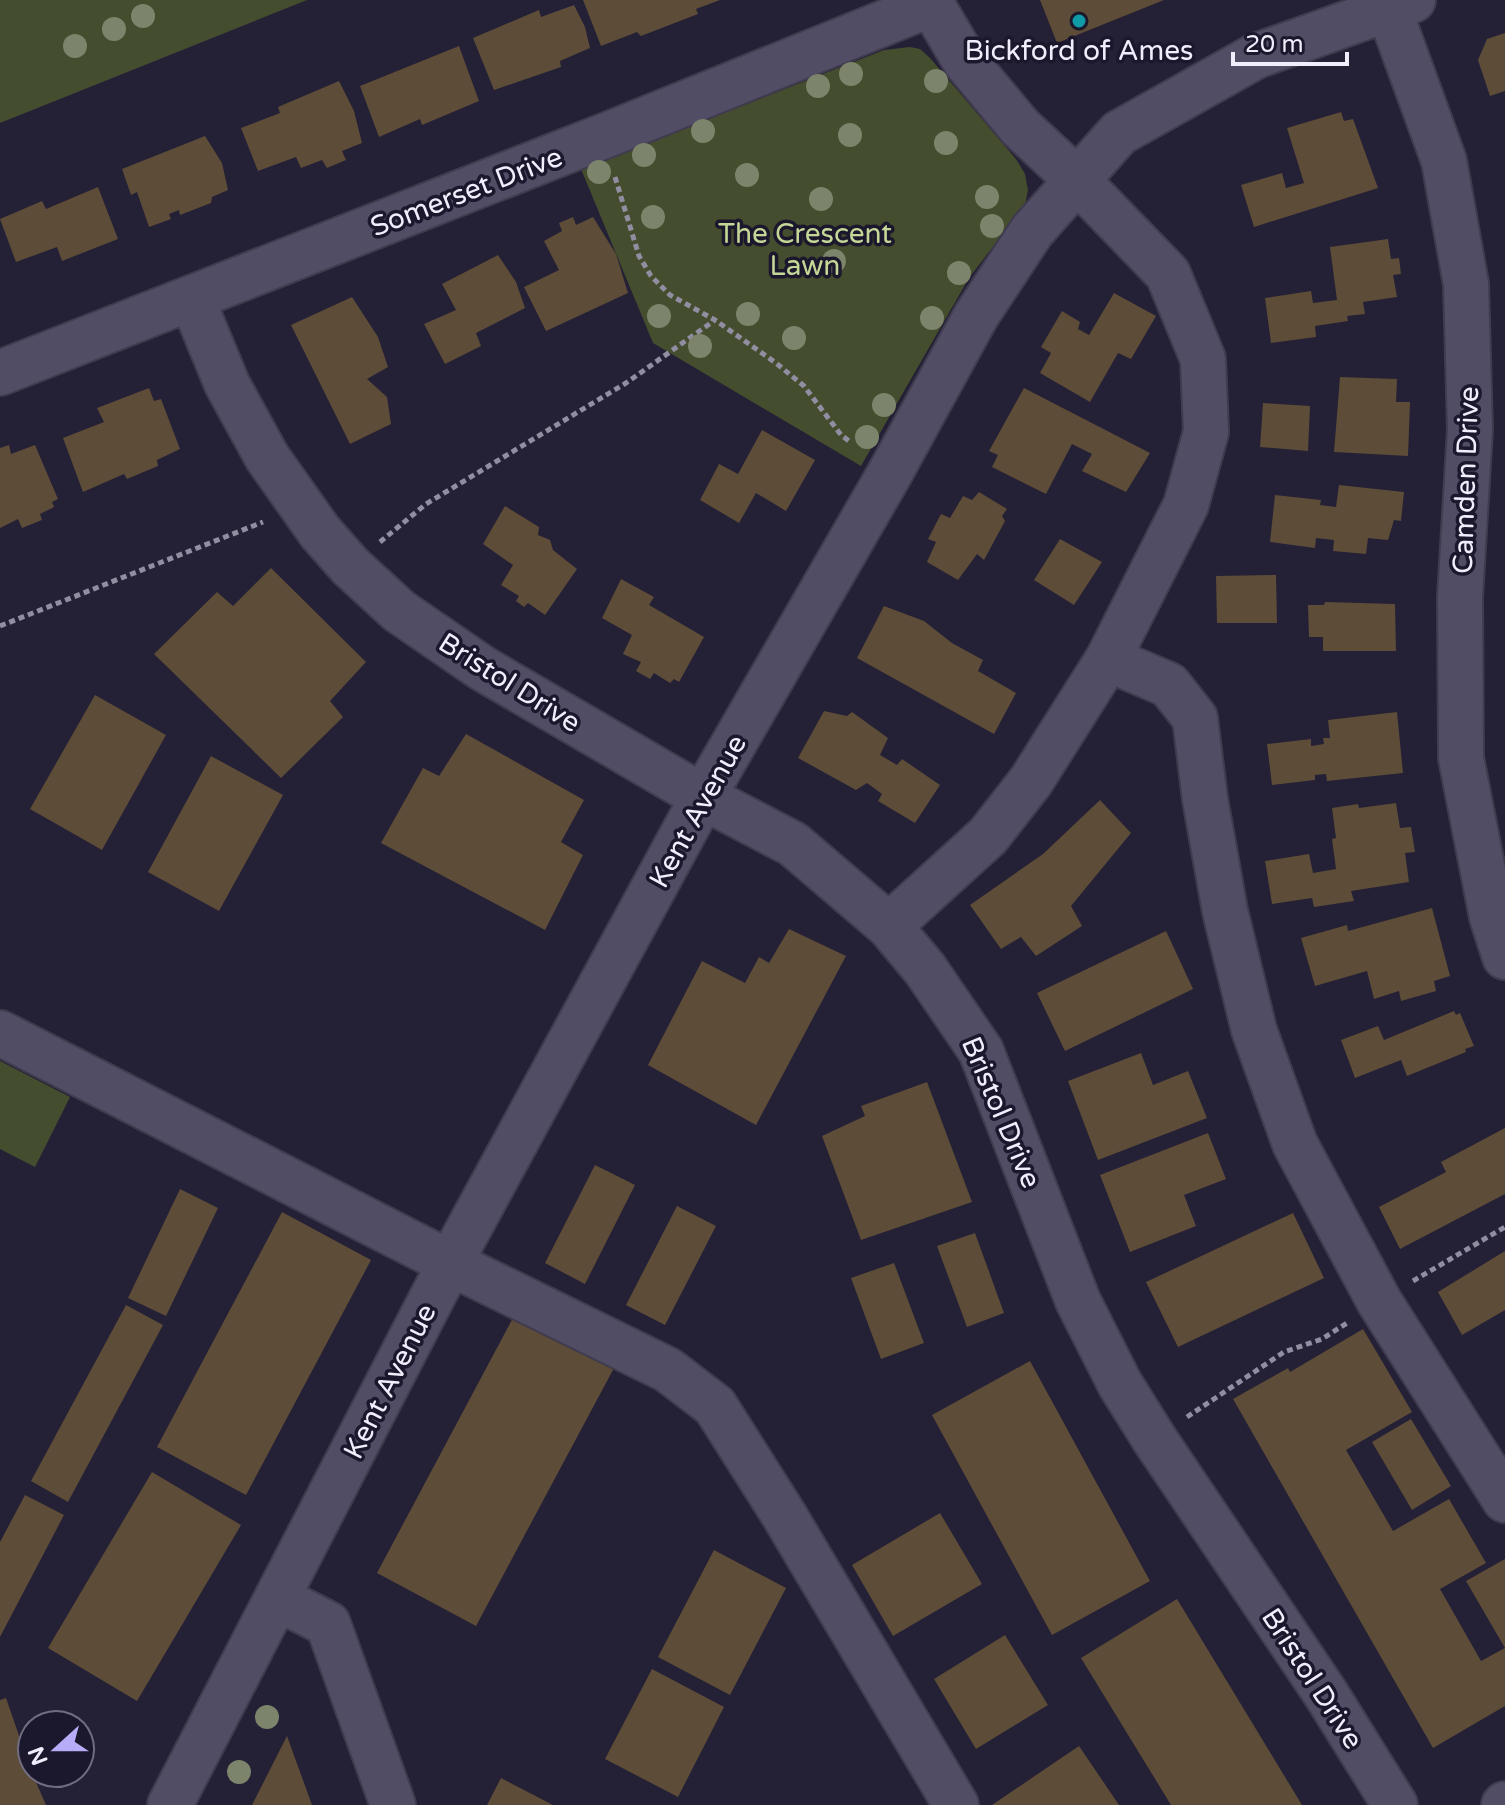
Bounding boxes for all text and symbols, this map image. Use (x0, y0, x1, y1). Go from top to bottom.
marker: Bickford of Ames (1070, 12, 1088, 30)
scale bar (1233, 16, 1347, 66)
text: 20 m (1245, 30, 1303, 59)
place label: Bickford of Ames (964, 34, 1194, 68)
street label: Somerset Drive (366, 140, 567, 244)
park label: The Crescent Lawn (718, 217, 892, 283)
street label: Camden Drive (1446, 386, 1486, 574)
street label: Bristol Drive (432, 626, 587, 740)
street label: Kent Avenue (642, 729, 754, 894)
street label: Bristol Drive (954, 1032, 1048, 1193)
street label: Kent Avenue (336, 1298, 444, 1465)
street label: Bristol Drive (1254, 1602, 1370, 1755)
north arrow (16, 1709, 96, 1789)
text: N (23, 1743, 54, 1769)

